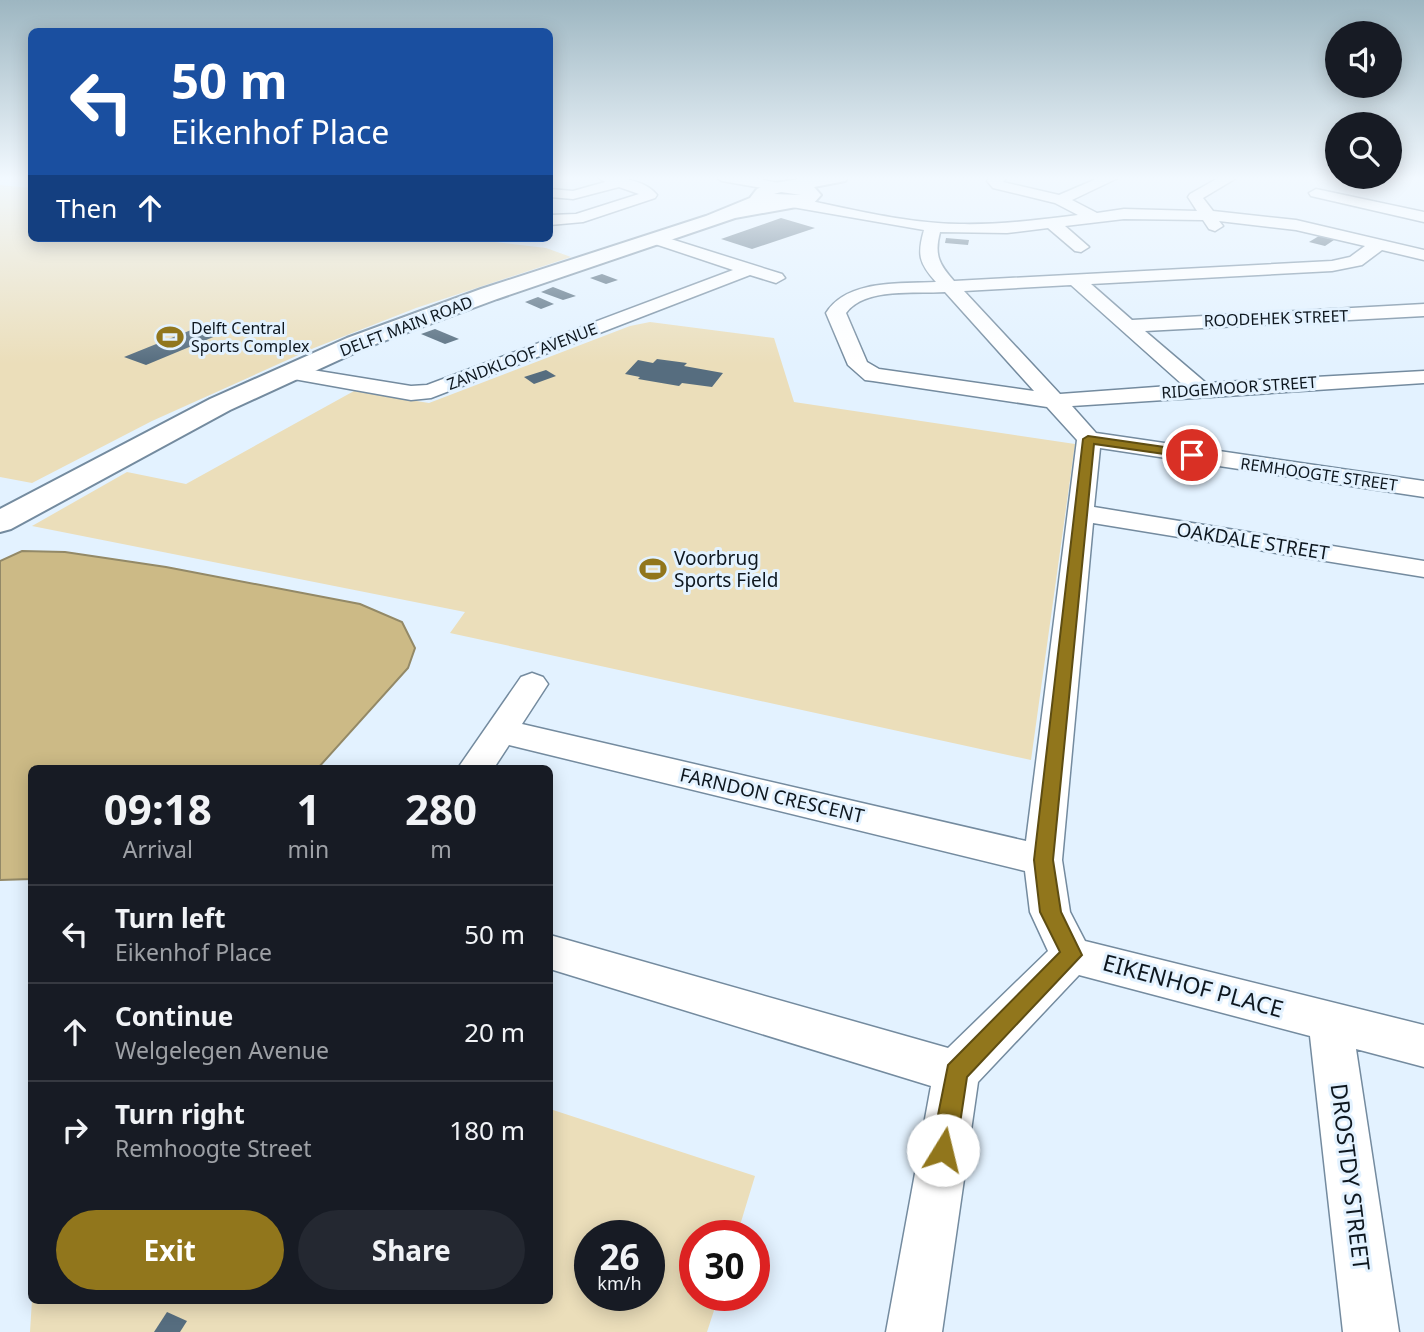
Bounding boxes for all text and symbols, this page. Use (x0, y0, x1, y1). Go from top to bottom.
map controls (1325, 21, 1402, 189)
button: sound (1325, 21, 1402, 98)
text: 50 m (171, 47, 288, 113)
icon: left (56, 56, 147, 147)
text: Eikenhof Place (171, 110, 389, 153)
button: search (1325, 112, 1402, 189)
icon: ahead (131, 189, 169, 227)
text: Then (56, 190, 117, 226)
street label: DELFT MAIN ROAD (336, 290, 476, 362)
street label: ROODEHEK STREET (1203, 304, 1349, 332)
place label: Delft Central Sports Complex (191, 317, 310, 357)
street label: ZANDKLOOF AVENUE (444, 317, 600, 395)
sports icon: Delft Central Sports Complex (155, 322, 185, 352)
street label: RIDGEMOOR STREET (1161, 371, 1317, 403)
pin (1162, 425, 1222, 485)
icon: arrive (1173, 436, 1211, 474)
street label: REMHOOGTE STREET (1239, 452, 1399, 496)
street label: OAKDALE STREET (1175, 516, 1331, 566)
place label: Voorbrug Sports Field (674, 545, 778, 593)
sports icon: Voorbrug Sports Field (638, 554, 668, 584)
street label: FARNDON CRESCENT (677, 761, 867, 829)
text: 09:18 (104, 780, 212, 837)
text: 1 (296, 780, 320, 837)
text: 280 (405, 780, 477, 837)
text: Arrival (123, 833, 193, 865)
text: min (288, 833, 329, 865)
text: m (430, 833, 452, 865)
text: Turn left (115, 900, 226, 936)
icon: left (56, 915, 94, 953)
text: 50 m (464, 916, 525, 952)
text: Eikenhof Place (115, 936, 272, 968)
street label: EIKENHOF PLACE (1100, 946, 1287, 1025)
text: Continue (115, 998, 233, 1034)
icon: ahead (56, 1013, 94, 1051)
text: 20 m (464, 1014, 525, 1050)
text: Welgelegen Avenue (115, 1034, 329, 1066)
street label: DROSTDY STREET (1324, 1082, 1378, 1272)
text: Turn right (115, 1096, 245, 1132)
icon: right (56, 1111, 94, 1149)
text: 180 m (449, 1112, 525, 1148)
position arrow (906, 1113, 980, 1187)
text: Remhoogte Street (115, 1132, 311, 1164)
button: Exit (56, 1210, 284, 1290)
button: Share (298, 1210, 525, 1290)
speed limit sign: 30 (679, 1220, 770, 1311)
text: 26 (599, 1233, 640, 1280)
text: km/h (597, 1271, 642, 1295)

